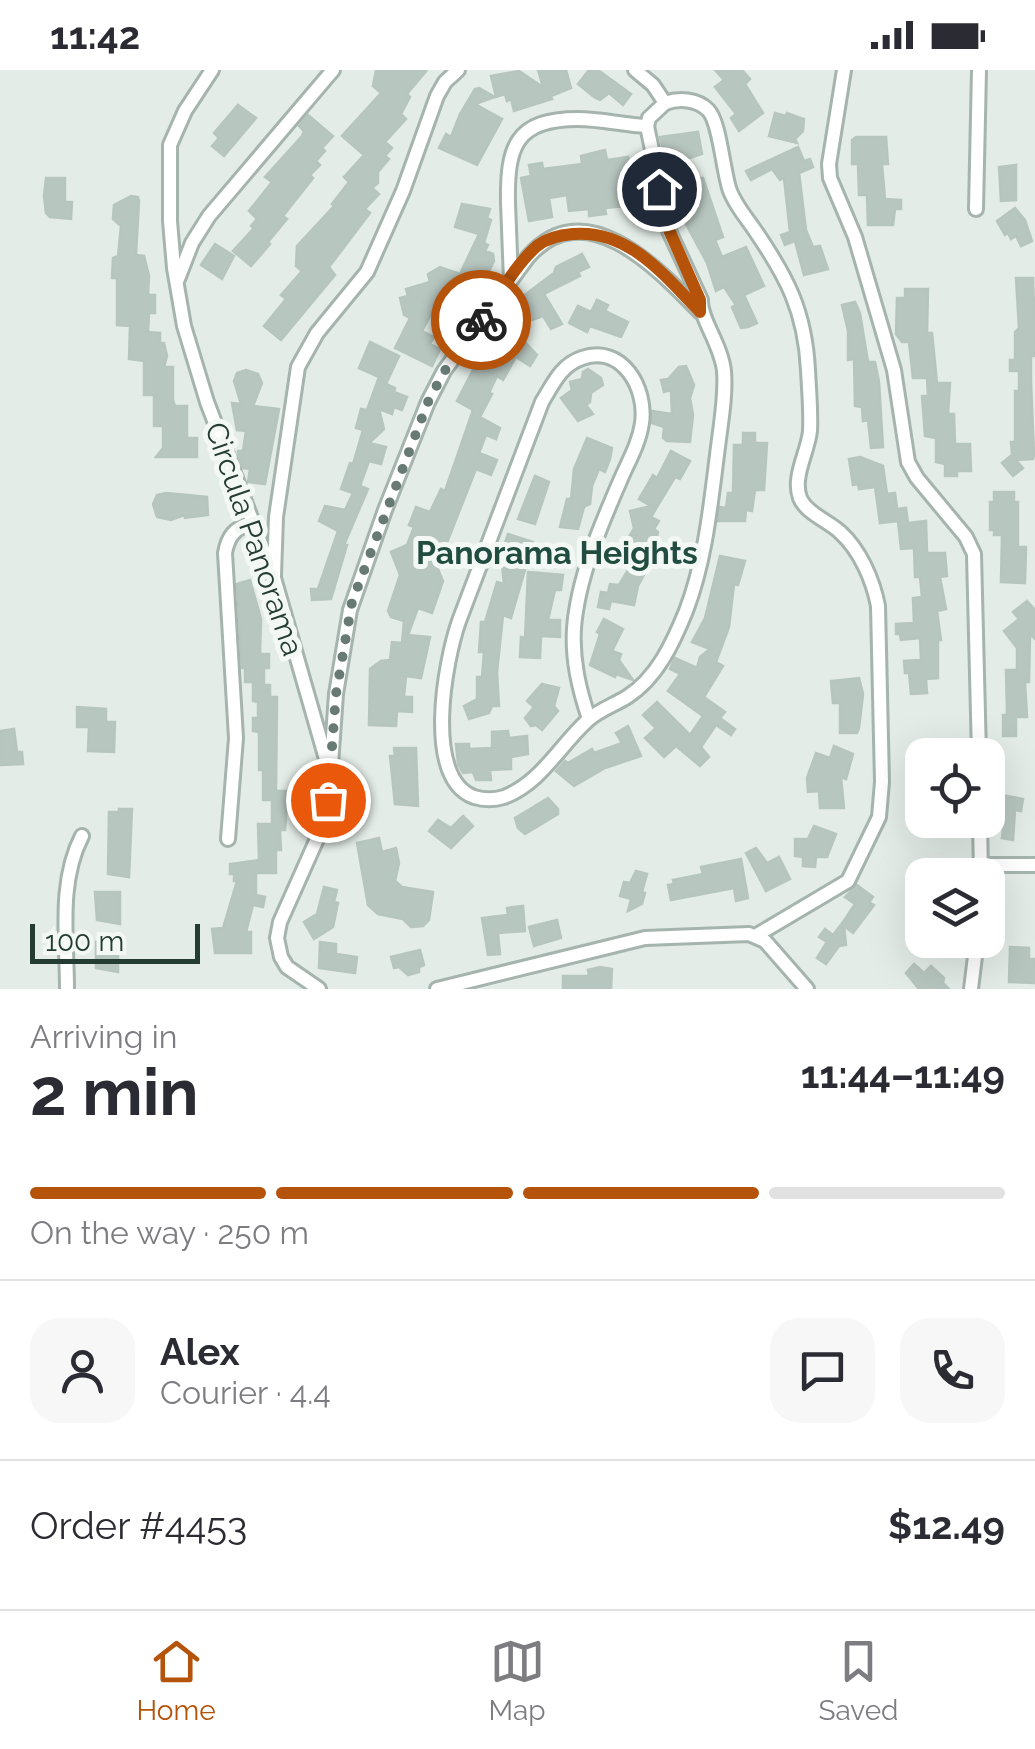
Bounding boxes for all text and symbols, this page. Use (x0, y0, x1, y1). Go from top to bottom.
text: 11:42 (50, 13, 140, 58)
pin (617, 147, 702, 232)
icon: home (632, 162, 687, 217)
courier (431, 270, 531, 370)
icon: bike (454, 293, 509, 348)
street label: Circula Panorama (198, 418, 311, 660)
district label: Panorama Heights (416, 534, 698, 571)
map controls (905, 738, 1005, 958)
button: locate (905, 738, 1005, 838)
pin (286, 758, 371, 843)
icon: bag (301, 773, 356, 828)
button: layers (905, 858, 1005, 958)
scale bar (30, 919, 200, 964)
text: 100 m (45, 925, 124, 958)
text: Arriving in (30, 1018, 177, 1055)
text: 11:44–11:49 (801, 1052, 1005, 1097)
text: 2 min (30, 1054, 199, 1130)
text: On the way · 250 m (30, 1214, 309, 1251)
button: person (30, 1318, 135, 1423)
button: chat (770, 1318, 875, 1423)
button: phone (900, 1318, 1005, 1423)
text: Alex (160, 1329, 240, 1374)
text: Courier · 4.4 (160, 1374, 331, 1411)
text: Order #4453 (30, 1503, 247, 1548)
text: $12.49 (888, 1503, 1005, 1548)
tab: Home (136, 1634, 216, 1727)
tab: Map (489, 1634, 546, 1727)
tab: Saved (818, 1634, 899, 1727)

